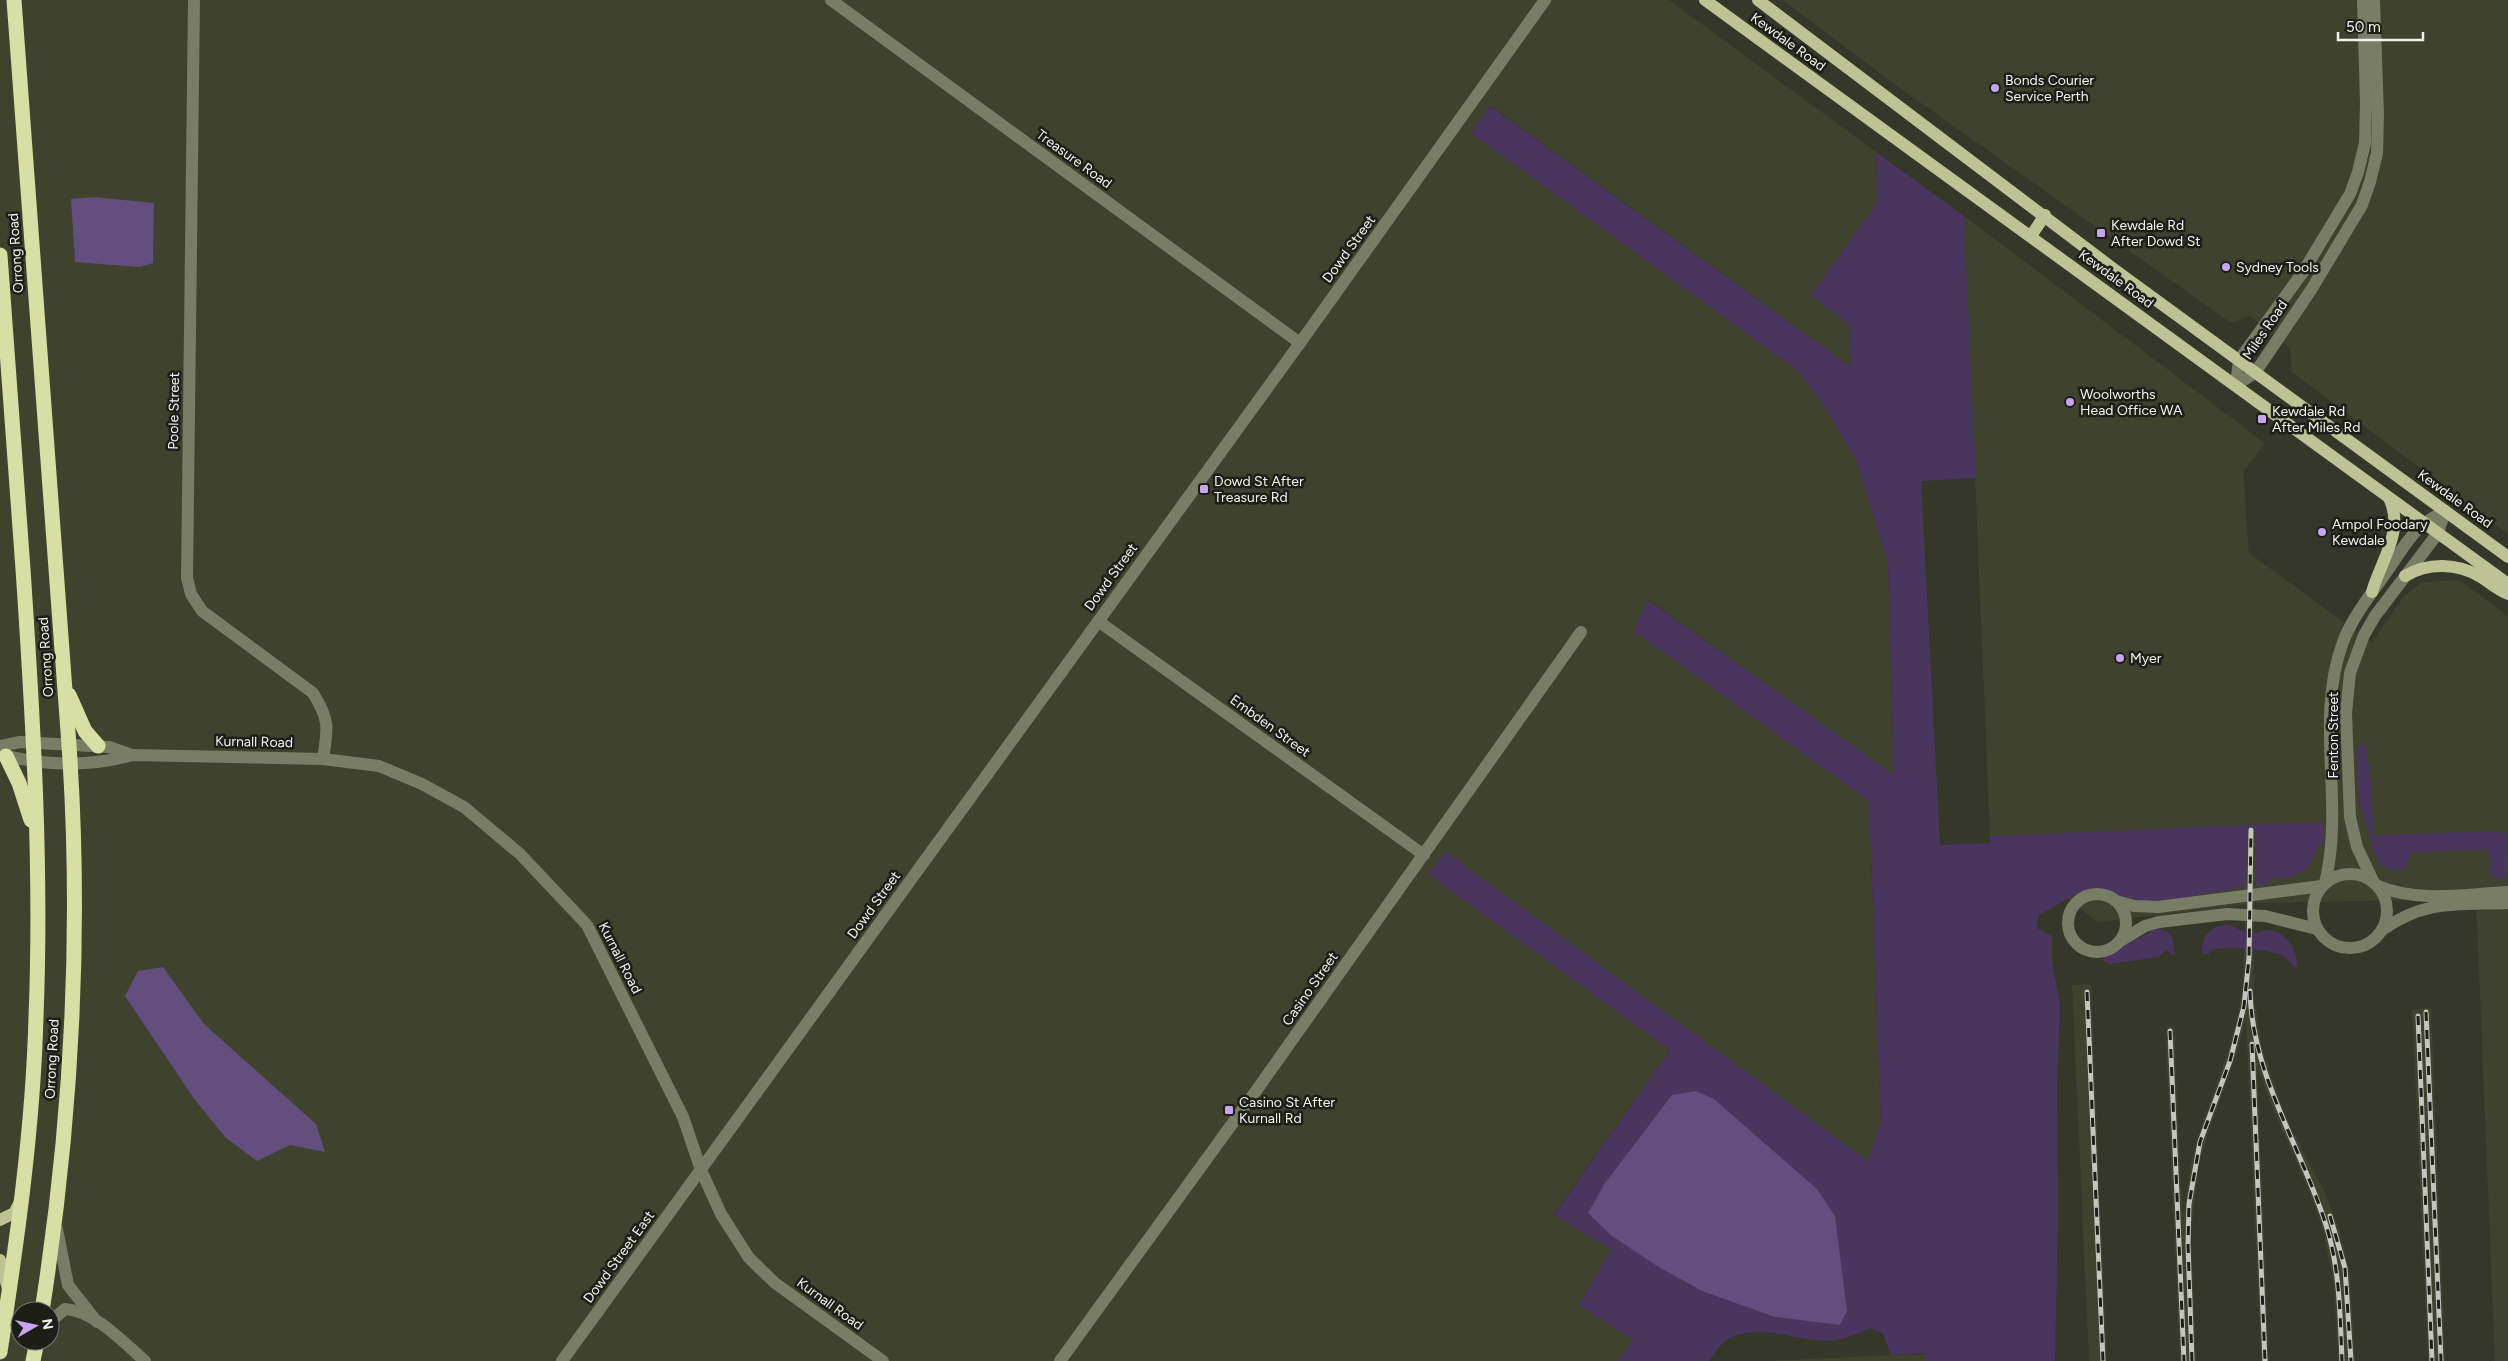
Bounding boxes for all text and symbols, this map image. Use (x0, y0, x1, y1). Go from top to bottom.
street label: Kewdale Road (1747, 9, 1829, 75)
scale bar (2338, 10, 2423, 42)
text: 50 m (2346, 18, 2381, 36)
place label: Bonds Courier Service Perth (2005, 72, 2094, 105)
marker: Bonds Courier Service Perth (1989, 82, 2001, 94)
street label: Treasure Road (1033, 126, 1115, 192)
street label: Orrong Road (5, 212, 27, 294)
street label: Dowd Street (1319, 212, 1379, 286)
place label: Kewdale Rd After Dowd St (2111, 217, 2201, 250)
marker: Kewdale Rd After Dowd St (2095, 227, 2107, 239)
street label: Kewdale Road (2075, 246, 2157, 312)
place label: Sydney Tools (2236, 259, 2319, 276)
marker: Sydney Tools (2220, 261, 2232, 273)
street label: Miles Road (2239, 297, 2291, 363)
street label: Poole Street (165, 372, 183, 450)
place label: Woolworths Head Office WA (2080, 386, 2183, 419)
marker: Woolworths Head Office WA (2064, 396, 2076, 408)
place label: Kewdale Rd After Miles Rd (2272, 403, 2361, 436)
marker: Kewdale Rd After Miles Rd (2256, 413, 2268, 425)
street label: Kewdale Road (2414, 466, 2496, 532)
place label: Dowd St After Treasure Rd (1214, 473, 1304, 506)
marker: Dowd St After Treasure Rd (1198, 483, 1210, 495)
place label: Ampol Foodary Kewdale (2332, 516, 2428, 549)
marker: Ampol Foodary Kewdale (2316, 526, 2328, 538)
street label: Dowd Street (1081, 540, 1141, 614)
street label: Orrong Road (35, 616, 57, 698)
place label: Myer (2130, 650, 2162, 667)
marker: Myer (2114, 652, 2126, 664)
street label: Embden Street (1227, 691, 1313, 761)
street label: Fenton Street (2325, 692, 2342, 778)
street label: Kurnall Road (215, 733, 293, 751)
street label: Dowd Street (844, 868, 904, 942)
street label: Kurnall Road (595, 919, 645, 997)
street label: Casino Street (1278, 949, 1342, 1029)
street label: Orrong Road (41, 1019, 63, 1099)
place label: Casino St After Kurnall Rd (1239, 1094, 1335, 1127)
marker: Casino St After Kurnall Rd (1223, 1104, 1235, 1116)
street label: Dowd Street East (580, 1208, 658, 1306)
street label: Kurnall Road (794, 1274, 866, 1334)
north arrow (10, 1301, 60, 1351)
text: N (38, 1317, 57, 1331)

